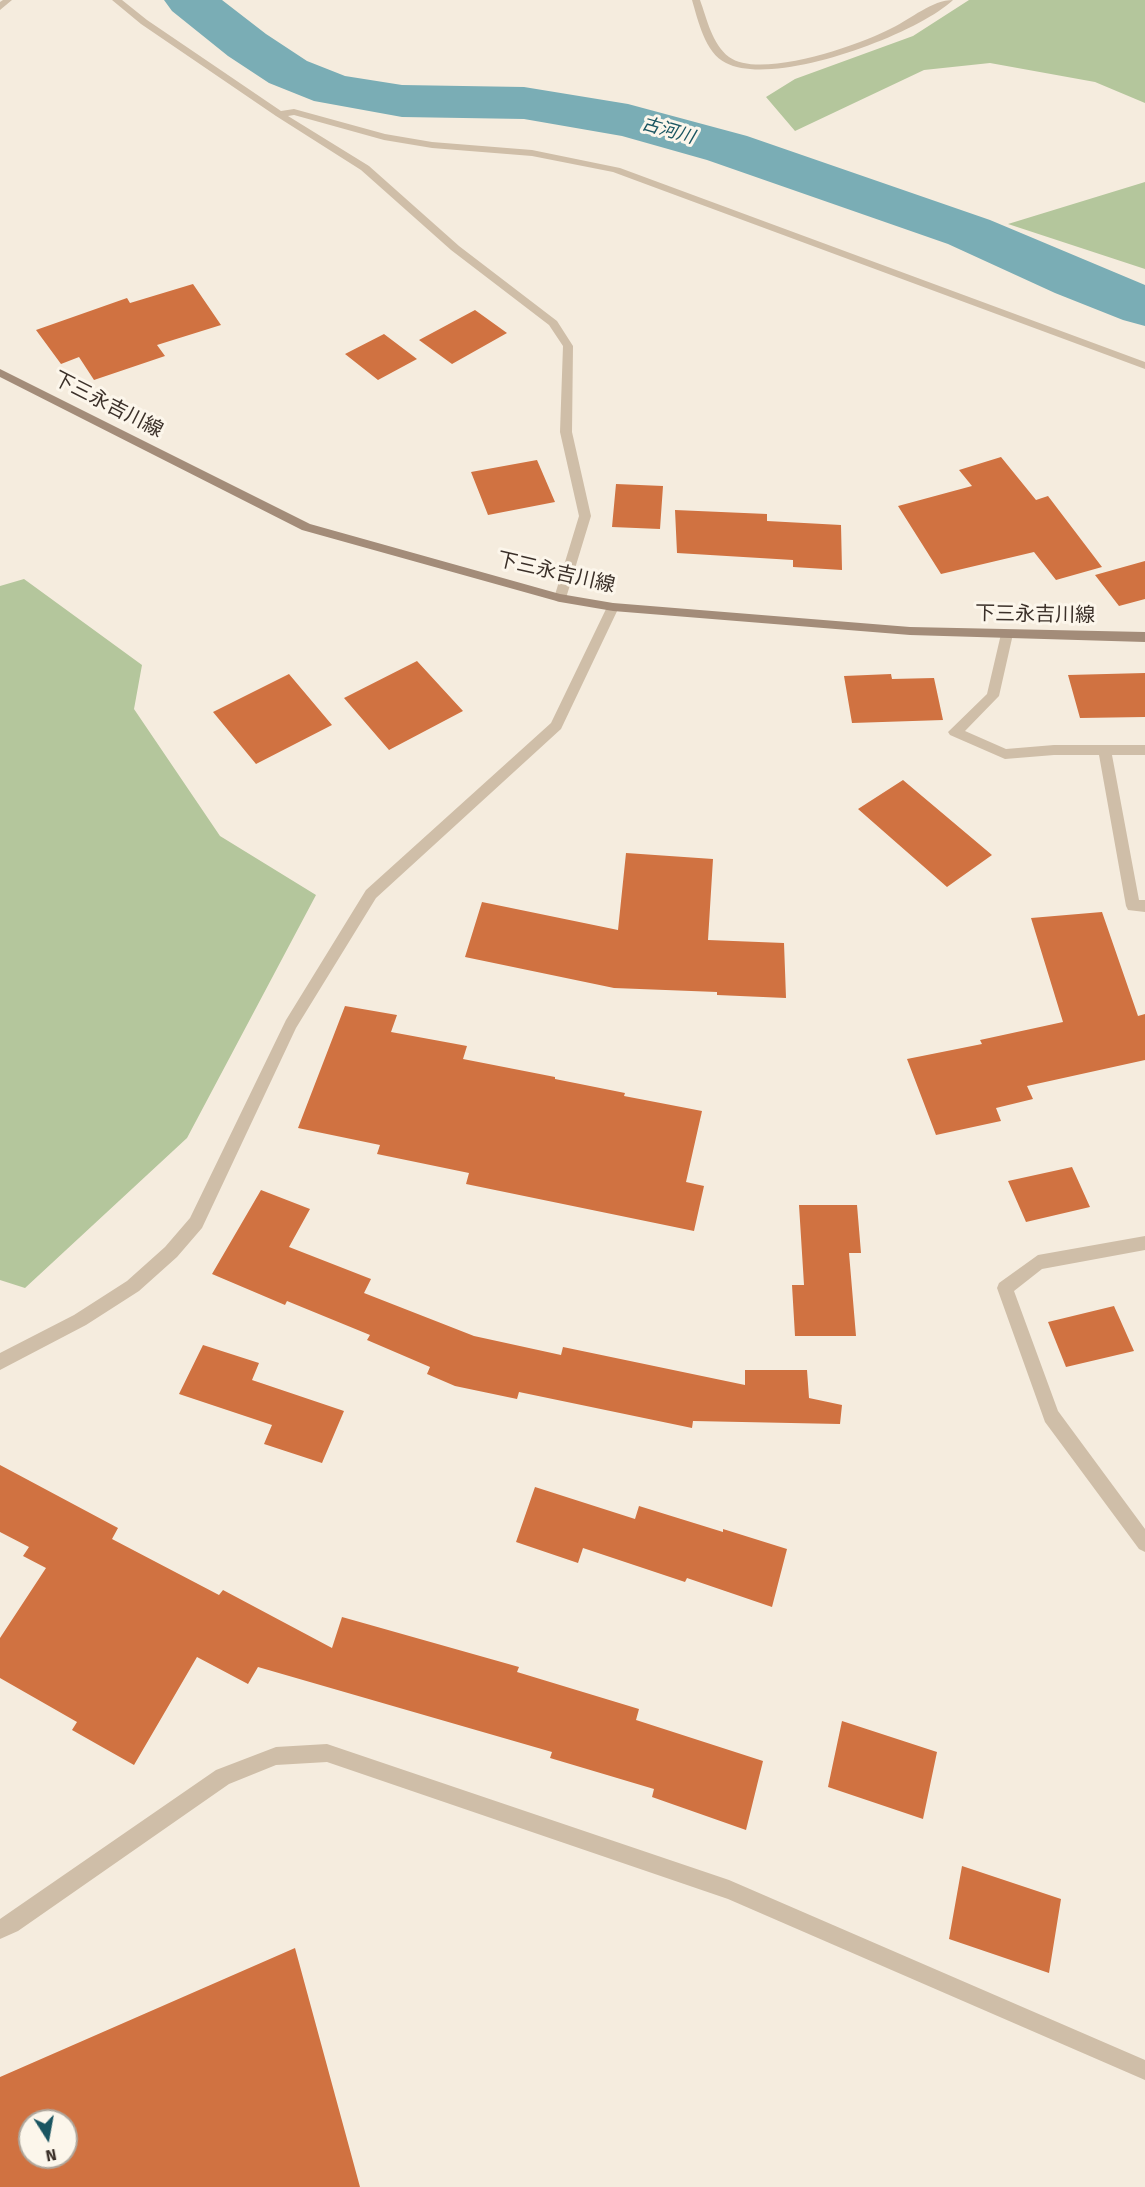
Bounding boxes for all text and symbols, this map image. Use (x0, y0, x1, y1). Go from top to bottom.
water label: 古河川 (639, 113, 697, 149)
street label: 下三永吉川線 (49, 367, 167, 443)
street label: 下三永吉川線 (495, 548, 617, 598)
street label: 下三永吉川線 (975, 602, 1095, 628)
north arrow (18, 2109, 78, 2169)
text: N (44, 2145, 58, 2166)

